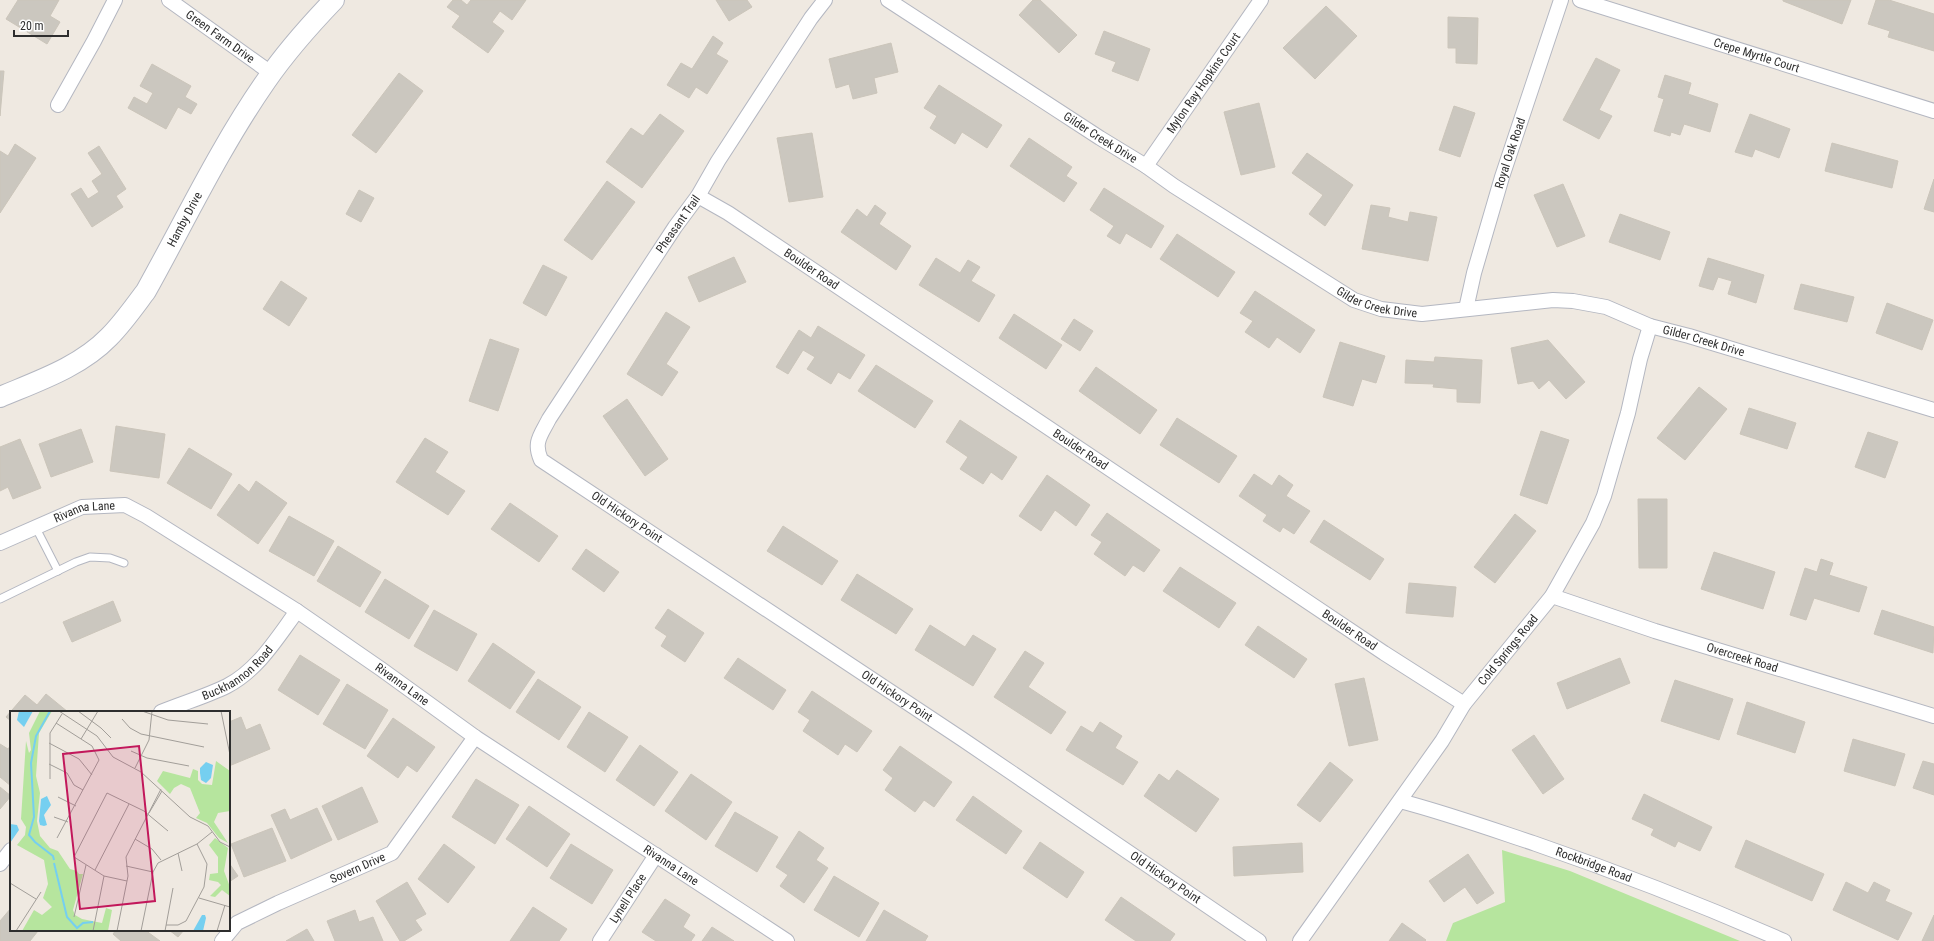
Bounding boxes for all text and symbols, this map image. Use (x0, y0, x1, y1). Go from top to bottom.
street label: Green Farm Drive (183, 7, 258, 66)
scale bar (14, 12, 68, 38)
text: 20 m (20, 19, 44, 33)
street label: Mylon Ray Hopkins Court (1164, 30, 1243, 136)
street label: Crepe Myrtle Court (1712, 35, 1802, 76)
street label: Gilder Creek Drive (1061, 109, 1140, 166)
street label: Royal Oak Road (1492, 116, 1528, 190)
street label: Hamby Drive (164, 189, 205, 249)
street label: Pheasant Trail (653, 192, 703, 256)
street label: Boulder Road (781, 246, 842, 292)
street label: Gilder Creek Drive (1334, 284, 1418, 320)
street label: Gilder Creek Drive (1661, 323, 1747, 359)
street label: Boulder Road (1050, 426, 1111, 473)
street label: Old Hickory Point (589, 488, 665, 546)
street label: Rivanna Lane (52, 498, 116, 525)
street label: Boulder Road (1319, 607, 1380, 653)
street label: Cold Springs Road (1475, 612, 1541, 688)
street label: Overcreek Road (1705, 640, 1780, 675)
street label: Buckhannon Road (200, 643, 276, 703)
street label: Rivanna Lane (373, 660, 432, 709)
street label: Old Hickory Point (859, 667, 935, 725)
inset map (10, 711, 230, 931)
street label: Rivanna Lane (641, 842, 702, 888)
street label: Rockbridge Road (1554, 844, 1634, 885)
street label: Old Hickory Point (1127, 848, 1204, 906)
street label: Sovern Drive (328, 850, 388, 886)
street label: Lynell Place (607, 871, 649, 926)

